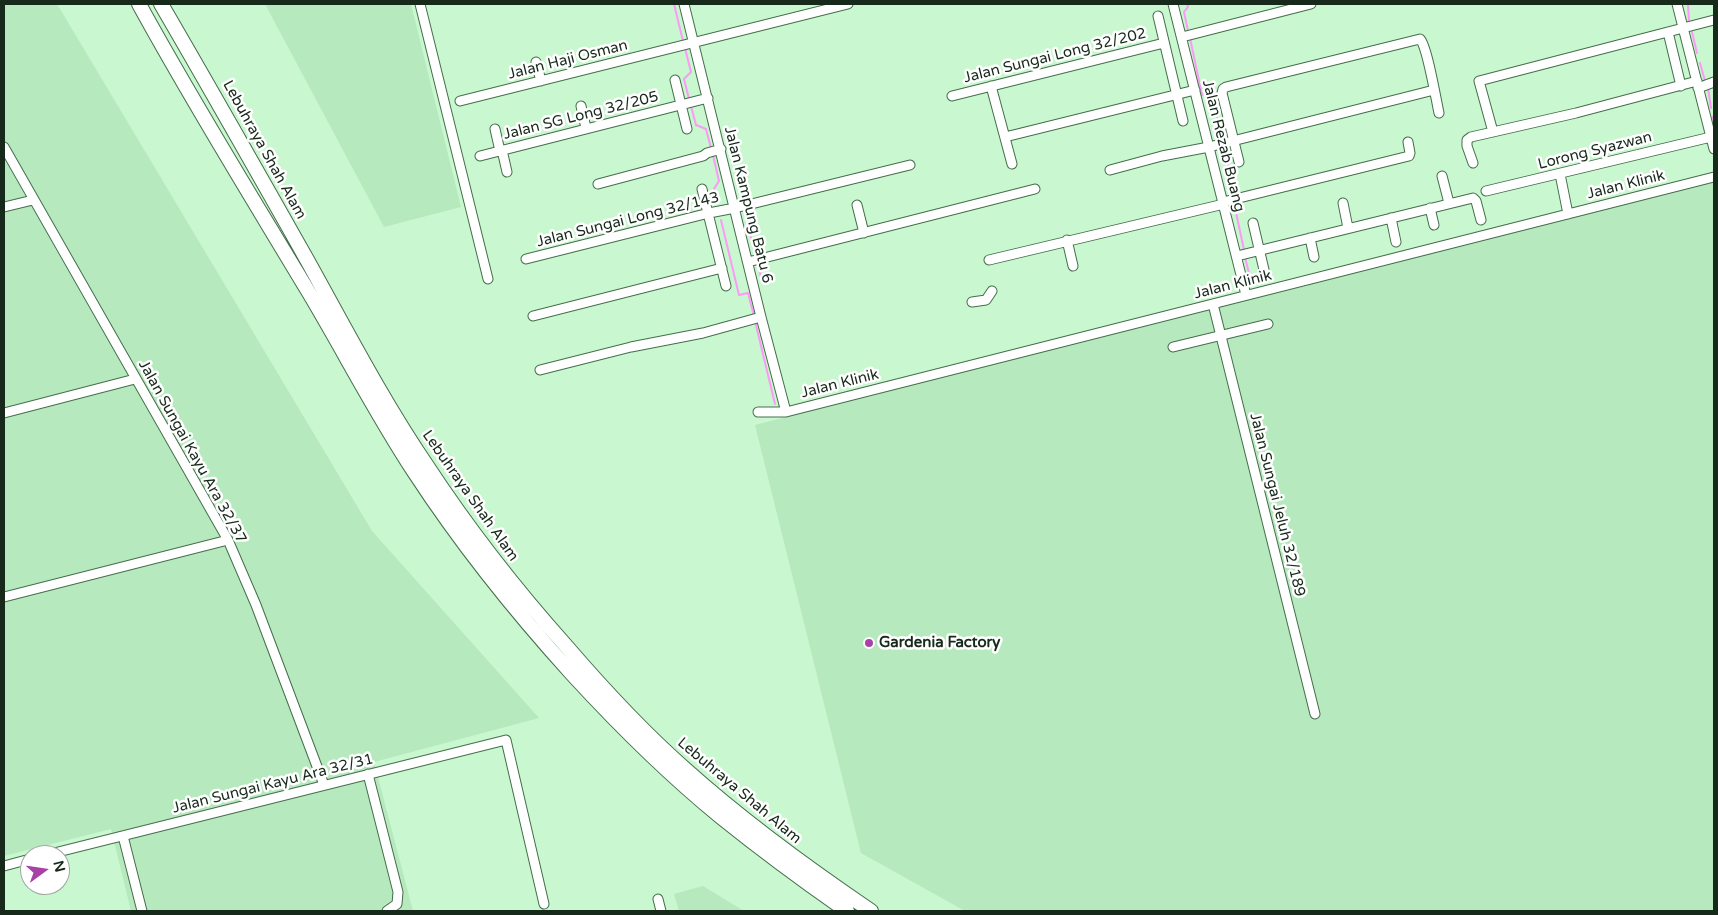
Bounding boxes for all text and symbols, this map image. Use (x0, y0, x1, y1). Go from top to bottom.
street label: Jalan Sungai Long 32/202 (962, 25, 1148, 87)
street label: Jalan Haji Osman (506, 36, 630, 84)
street label: Lebuhraya Shah Alam (218, 77, 310, 223)
street label: Jalan Rezab Buang (1198, 78, 1248, 214)
street label: Jalan SG Long 32/205 (502, 88, 660, 144)
street label: Jalan Kampung Batu 6 (720, 125, 776, 285)
street label: Lorong Syazwan (1536, 128, 1654, 174)
street label: Jalan Klinik (1585, 167, 1667, 203)
street label: Jalan Sungai Long 32/143 (535, 189, 721, 251)
street label: Jalan Klinik (1192, 267, 1274, 303)
street label: Jalan Sungai Kayu Ara 32/37 (134, 357, 250, 547)
street label: Jalan Klinik (799, 366, 881, 402)
street label: Jalan Sungai Jeluh 32/189 (1245, 411, 1309, 599)
street label: Lebuhraya Shah Alam (418, 427, 522, 565)
place label: Gardenia Factory (879, 634, 1000, 652)
marker: Gardenia Factory (863, 637, 875, 649)
street label: Lebuhraya Shah Alam (673, 734, 805, 848)
street label: Jalan Sungai Kayu Ara 32/31 (171, 750, 375, 818)
north arrow (20, 845, 70, 895)
text: N (49, 859, 69, 874)

